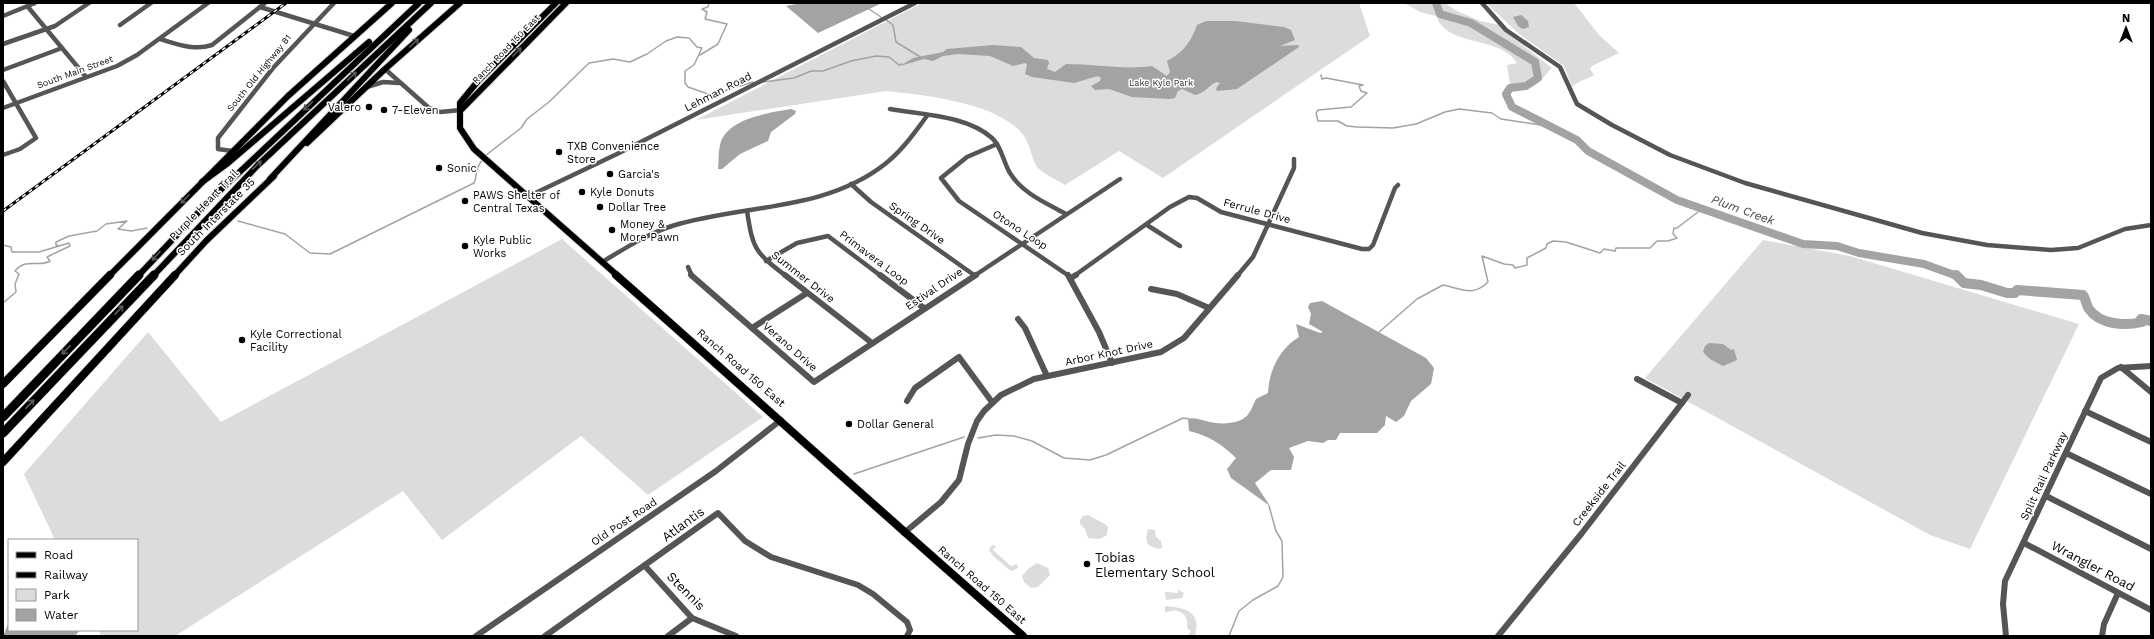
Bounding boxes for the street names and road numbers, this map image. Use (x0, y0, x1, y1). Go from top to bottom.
street label: Ranch Road 150 East (470, 12, 542, 86)
street label: South Old Highway 81 (225, 33, 293, 113)
street label: South Main Street (36, 54, 115, 90)
street label: Lehman Road (682, 69, 754, 115)
street label: Purple Heart Trail (167, 166, 242, 243)
street label: South Interstate 35 (174, 175, 258, 259)
street label: Ferrule Drive (1222, 196, 1292, 226)
street label: Spring Drive (887, 199, 947, 247)
street label: Otono Loop (990, 207, 1050, 253)
street label: Primavera Loop (837, 228, 911, 288)
street label: Summer Drive (769, 248, 837, 306)
street label: Estival Drive (903, 265, 965, 313)
street label: Verano Drive (760, 320, 820, 374)
street label: Ranch Road 150 East (694, 326, 788, 410)
street label: Arbor Knot Drive (1064, 337, 1154, 369)
street label: Split Rail Parkway (2018, 429, 2070, 522)
street label: Creekside Trail (1570, 458, 1629, 529)
street label: Old Post Road (589, 495, 659, 549)
street label: Atlantis (659, 504, 707, 544)
street label: Wrangler Road (2049, 538, 2137, 594)
street label: Ranch Road 150 East (935, 543, 1029, 627)
street label: Stennis (664, 569, 708, 613)

